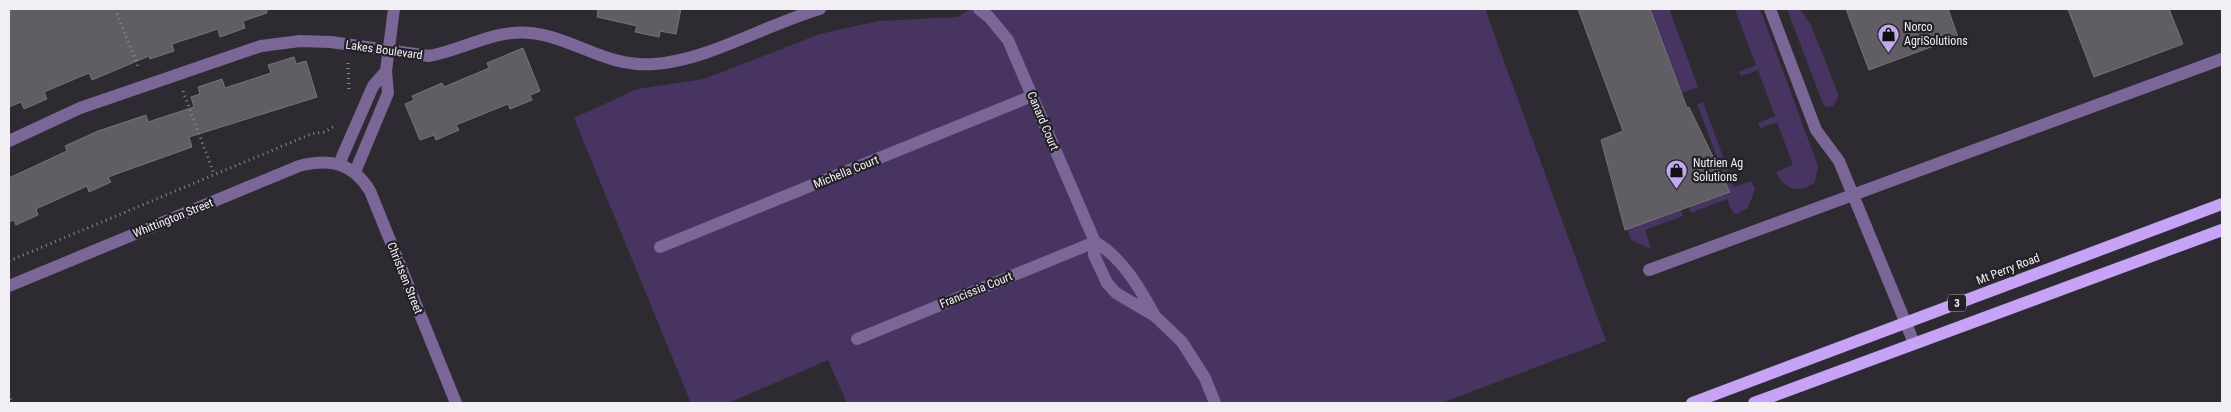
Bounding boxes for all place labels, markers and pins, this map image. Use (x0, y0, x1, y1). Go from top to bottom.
place label: Norco AgriSolutions (1904, 20, 1968, 48)
shop icon: Norco AgriSolutions (1876, 22, 1900, 53)
place label: Nutrien Ag Solutions (1693, 156, 1743, 184)
shop icon: Nutrien Ag Solutions (1665, 158, 1689, 189)

